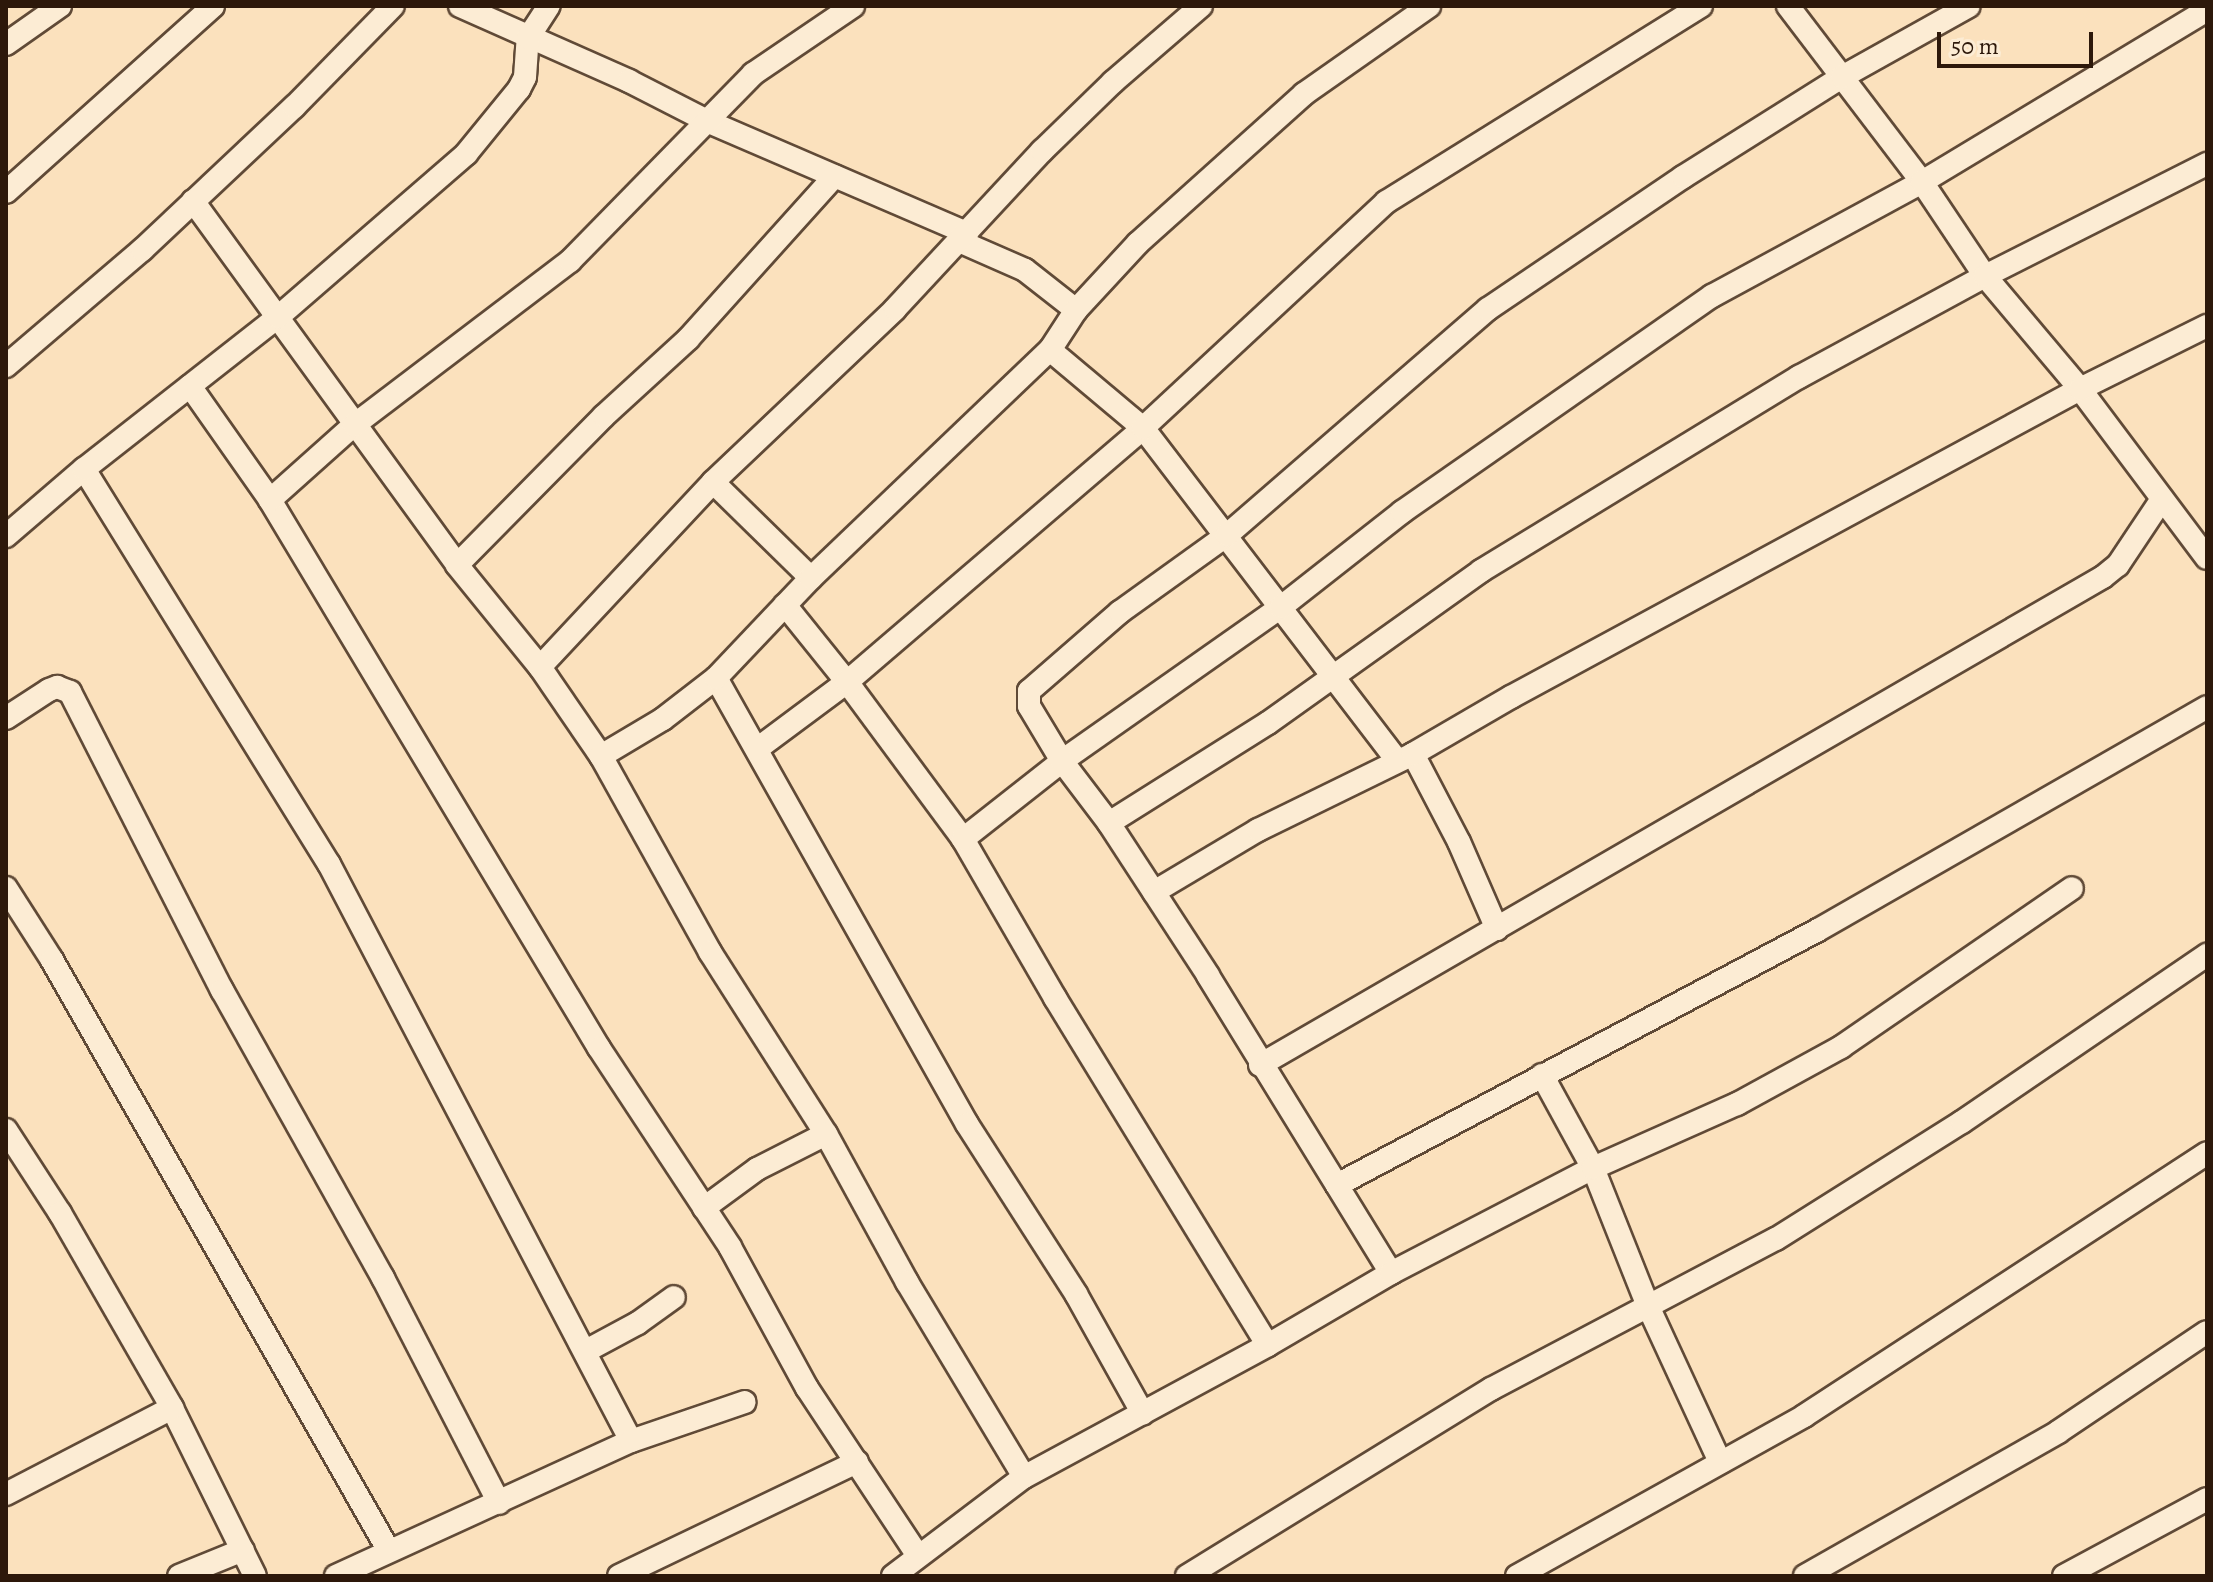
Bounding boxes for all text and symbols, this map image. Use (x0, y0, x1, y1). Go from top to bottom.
scale bar (1941, 16, 2097, 66)
text: 50 m (1951, 30, 1999, 62)

